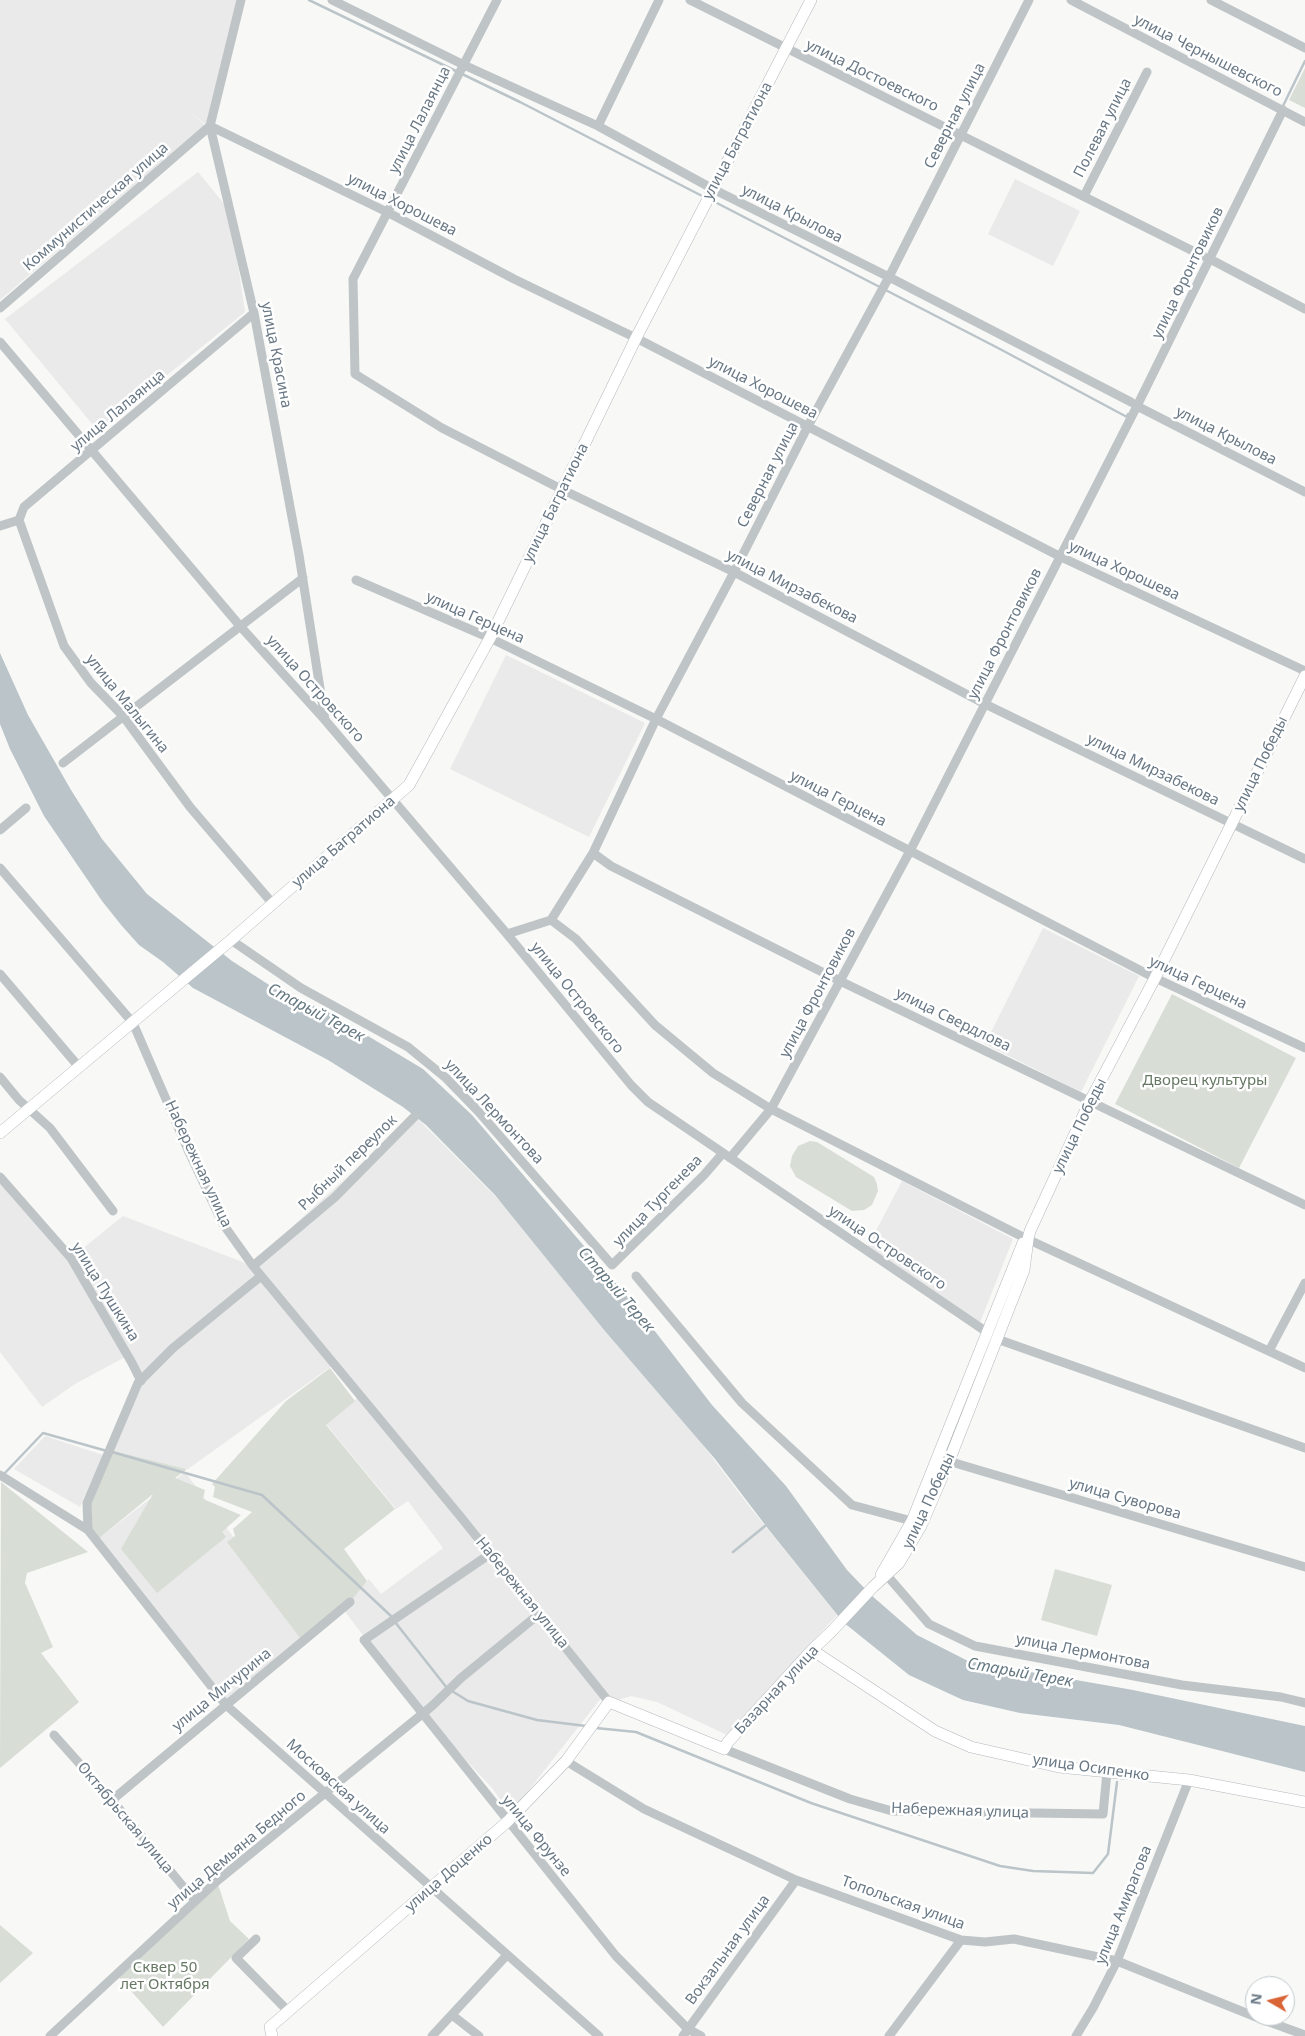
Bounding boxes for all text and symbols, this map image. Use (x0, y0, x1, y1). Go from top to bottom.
street label: улица Чернышевского (1131, 11, 1285, 101)
street label: улица Достоевского (803, 36, 941, 116)
street label: Северная улица (921, 60, 989, 172)
street label: улица Лалаянца (385, 63, 455, 177)
street label: Полевая улица (1070, 75, 1136, 181)
street label: улица Багратиона (699, 79, 777, 203)
street label: Коммунистическая улица (20, 139, 172, 275)
street label: улица Хорошева (344, 170, 460, 240)
street label: улица Крылова (739, 181, 845, 247)
street label: улица Фронтовиков (1148, 204, 1228, 342)
street label: улица Красина (257, 301, 295, 409)
street label: улица Хорошева (705, 353, 821, 423)
street label: улица Лалаянца (67, 366, 169, 456)
street label: улица Крылова (1173, 403, 1279, 469)
street label: Северная улица (734, 419, 802, 531)
street label: улица Багратиона (519, 440, 593, 566)
street label: улица Хорошева (1066, 537, 1182, 605)
street label: улица Мирзабекова (723, 546, 861, 628)
street label: улица Фронтовиков (964, 566, 1046, 702)
street label: улица Герцена (423, 588, 527, 648)
street label: улица Островского (262, 632, 368, 746)
street label: улица Малыгина (82, 651, 172, 757)
street label: улица Победы (1230, 713, 1292, 815)
street label: улица Мирзабекова (1084, 730, 1222, 810)
street label: улица Герцена (787, 767, 889, 831)
street label: улица Багратиона (289, 792, 399, 892)
street label: улица Фронтовиков (776, 925, 860, 1061)
street label: улица Островского (527, 939, 627, 1057)
street label: улица Герцена (1146, 952, 1250, 1014)
water label: Старый Терек (264, 980, 368, 1046)
street label: улица Свердлова (893, 984, 1013, 1056)
street label: улица Лермонтова (441, 1056, 547, 1168)
park label: Дворец культуры (1143, 1072, 1267, 1090)
street label: улица Победы (1049, 1075, 1111, 1177)
street label: Набережная улица (161, 1098, 235, 1230)
street label: Рыбный переулок (295, 1111, 401, 1215)
street label: улица Тургенева (610, 1152, 706, 1250)
street label: улица Островского (825, 1202, 949, 1294)
street label: улица Пушкина (67, 1239, 143, 1345)
water label: Старый Терек (574, 1244, 658, 1336)
street label: улица Победы (899, 1450, 959, 1552)
street label: улица Суворова (1067, 1474, 1183, 1524)
street label: Набережная улица (472, 1534, 572, 1652)
street label: улица Лермонтова (1014, 1630, 1152, 1674)
street label: Базарная улица (731, 1642, 823, 1738)
street label: улица Мичурина (169, 1645, 275, 1735)
water label: Старый Терек (966, 1654, 1074, 1692)
street label: Московская улица (282, 1736, 394, 1838)
street label: улица Осипенко (1031, 1751, 1151, 1785)
street label: Октябрьская улица (73, 1759, 177, 1877)
street label: улица Демьяна Бедного (164, 1787, 310, 1913)
street label: улица Фрунзе (498, 1792, 574, 1880)
street label: Набережная улица (891, 1800, 1029, 1822)
street label: улица Доценко (402, 1830, 496, 1916)
street label: улица Амирагова (1092, 1843, 1156, 1967)
street label: Топольская улица (839, 1872, 967, 1934)
street label: Вокзальная улица (682, 1891, 774, 2009)
park label: Сквер 50 лет Октября (120, 1959, 210, 1994)
north arrow (1245, 1976, 1295, 2026)
text: N (1245, 1992, 1266, 2006)

